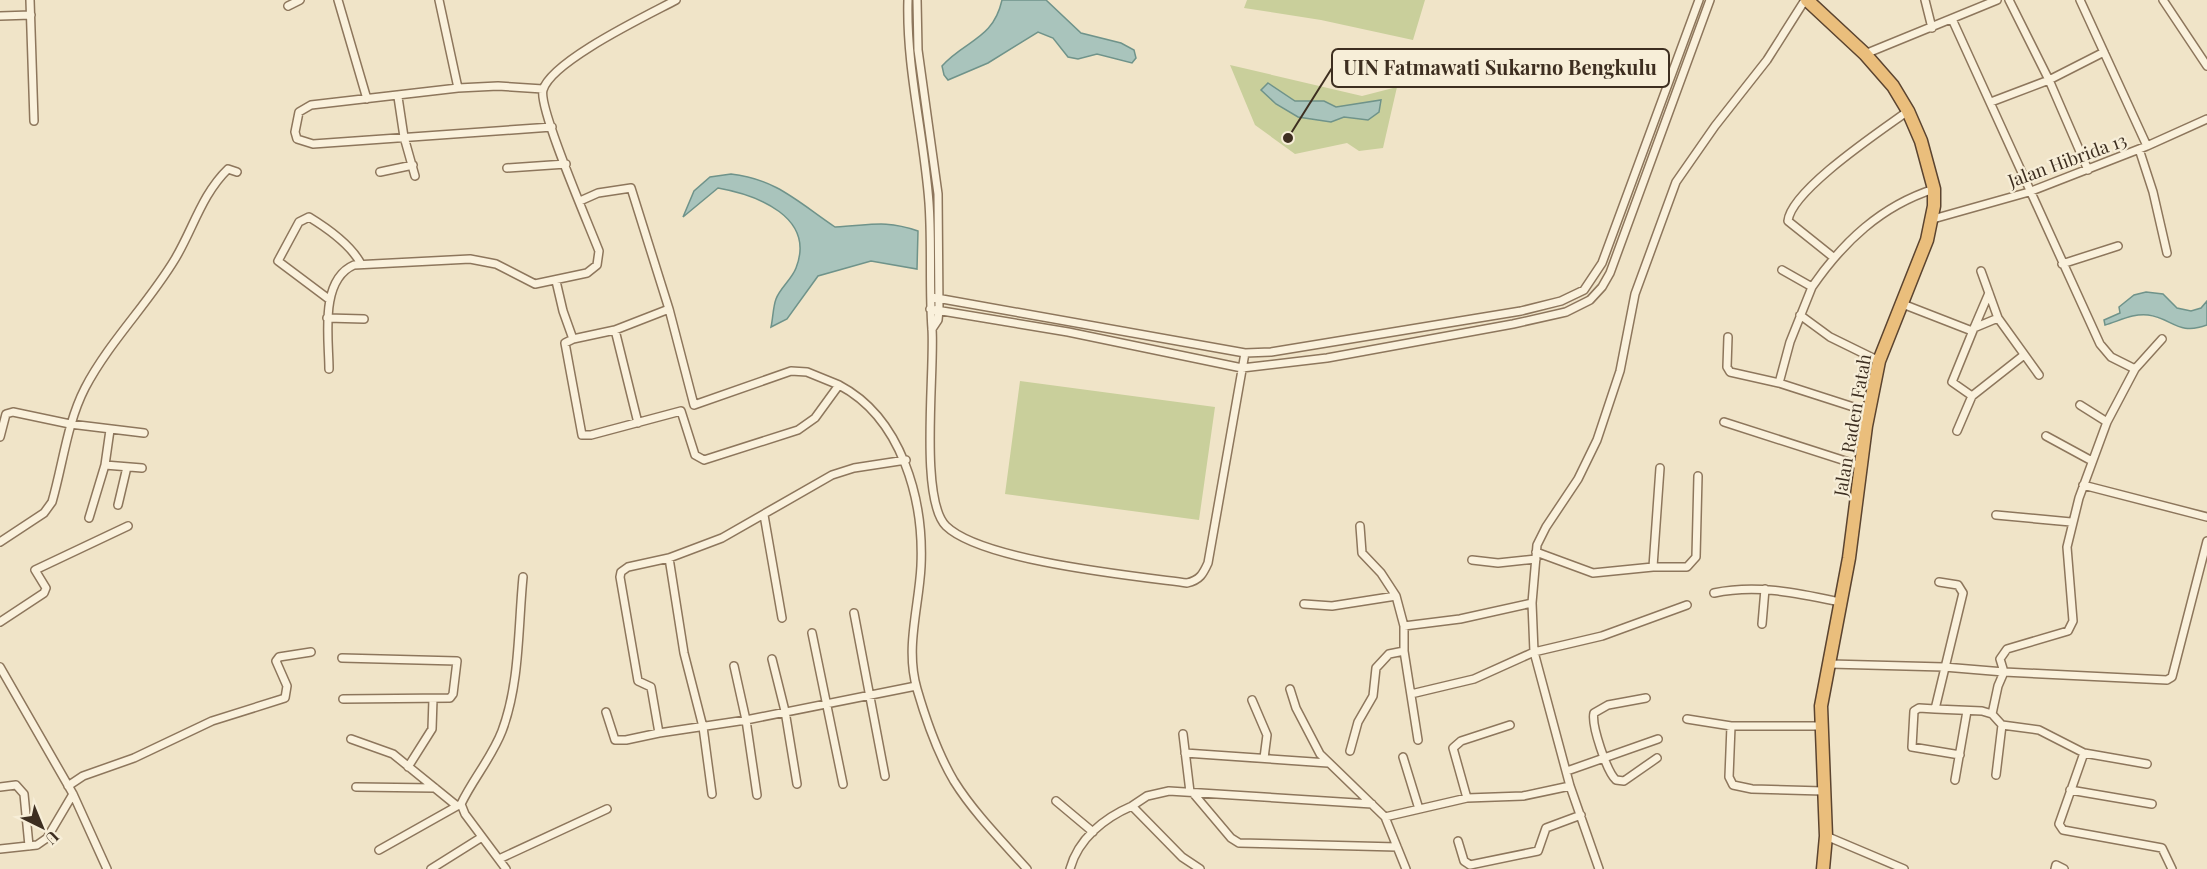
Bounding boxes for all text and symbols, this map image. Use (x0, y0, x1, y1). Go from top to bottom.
callout: UIN Fatmawati Sukarno Bengkulu (1332, 49, 1669, 87)
text: UIN Fatmawati Sukarno Bengkulu (1343, 53, 1657, 80)
street label: Jalan Hibrida 13 (2004, 127, 2129, 193)
street label: Jalan Raden Fatah (1827, 352, 1876, 499)
north arrow (12, 797, 72, 857)
text: U (41, 827, 64, 850)

